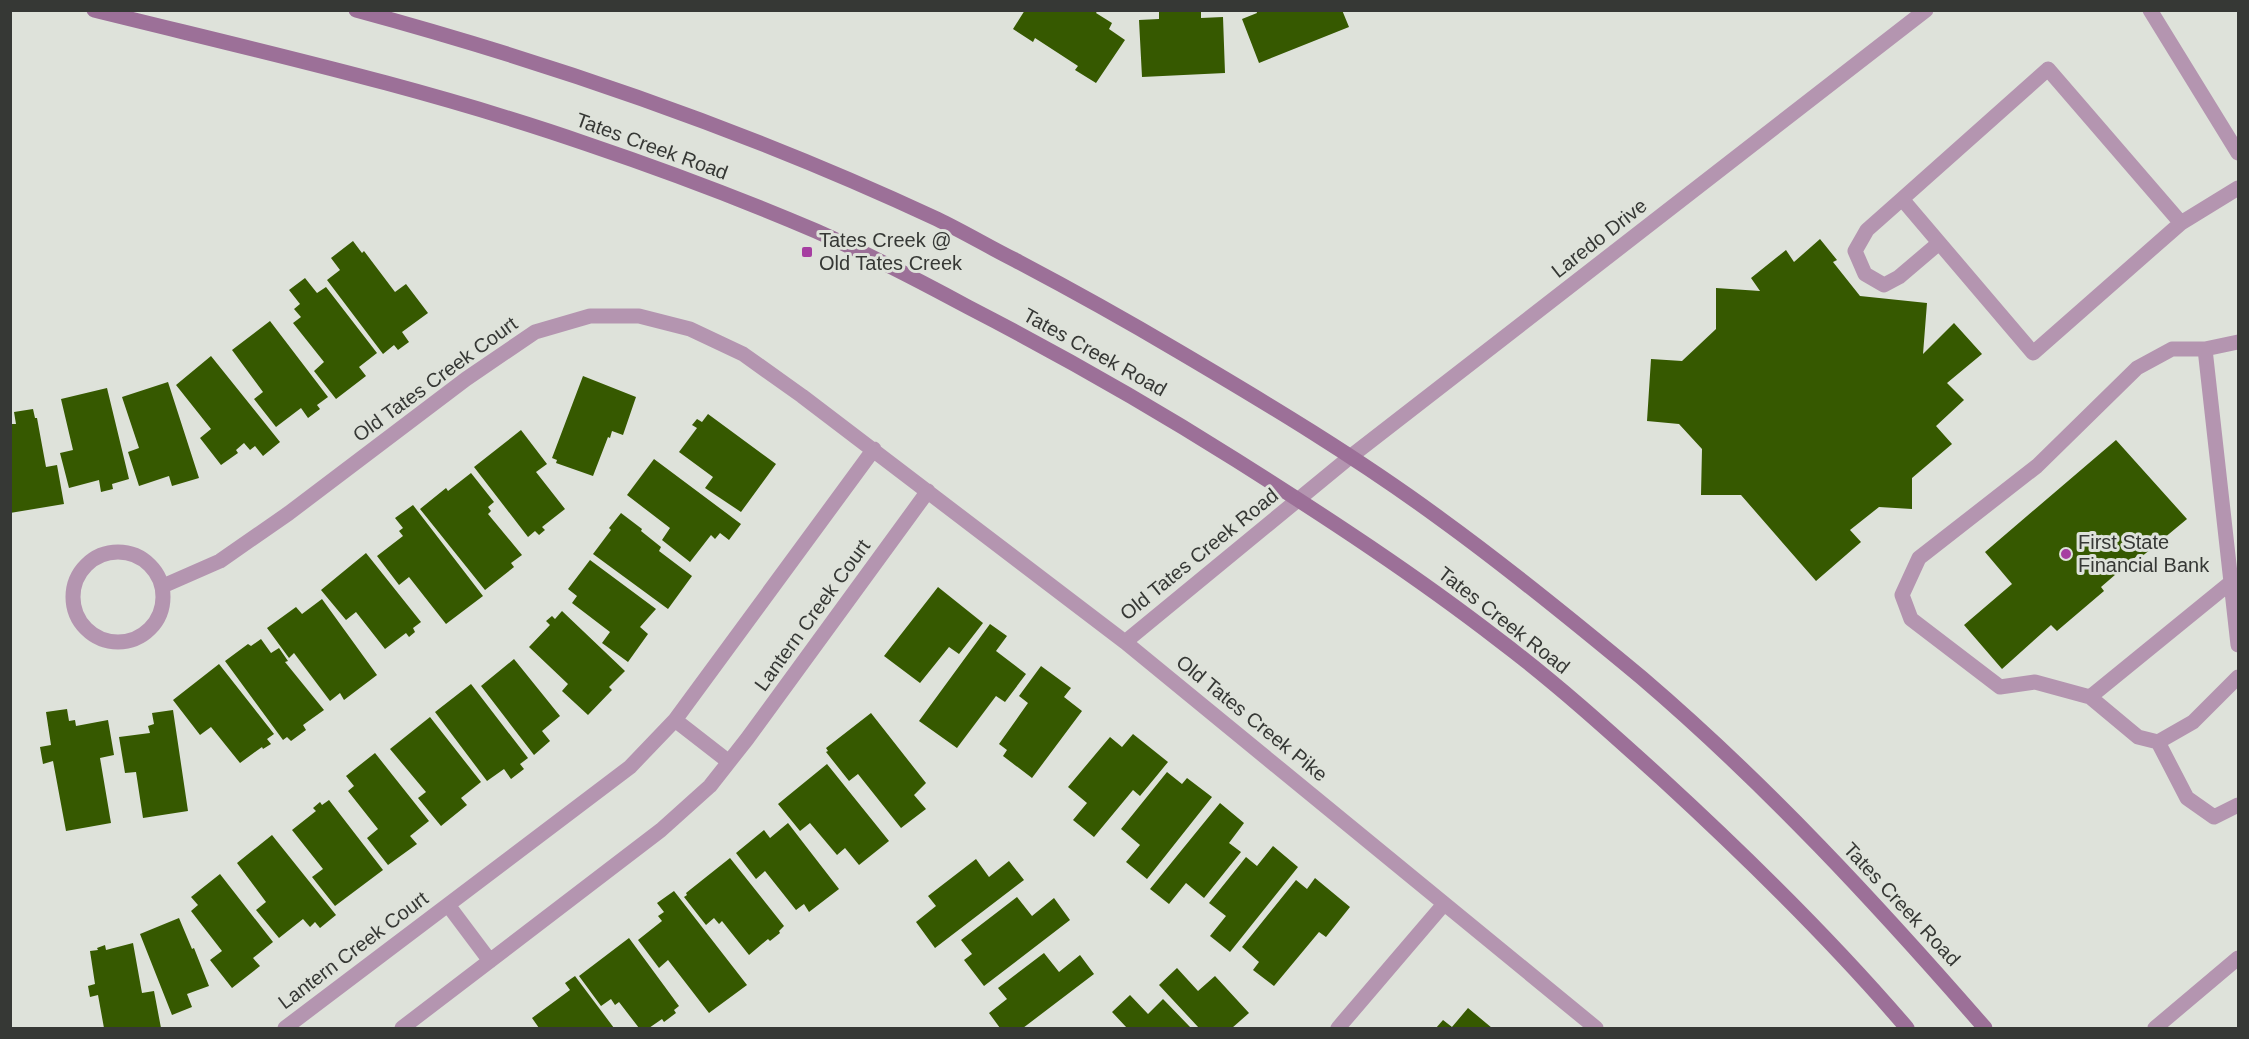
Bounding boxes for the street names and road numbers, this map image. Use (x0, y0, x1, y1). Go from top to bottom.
street label: Tates Creek Road (573, 108, 731, 184)
street label: Laredo Drive (1547, 194, 1651, 282)
street label: Tates Creek Road (1020, 304, 1170, 400)
street label: Old Tates Creek Court (349, 312, 522, 446)
street label: Old Tates Creek Road (1116, 484, 1282, 624)
street label: Lantern Creek Court (750, 535, 874, 695)
street label: Tates Creek Road (1434, 562, 1574, 678)
street label: Old Tates Creek Pike (1172, 650, 1332, 786)
street label: Tates Creek Road (1839, 838, 1965, 970)
street label: Lantern Creek Court (274, 886, 432, 1013)

